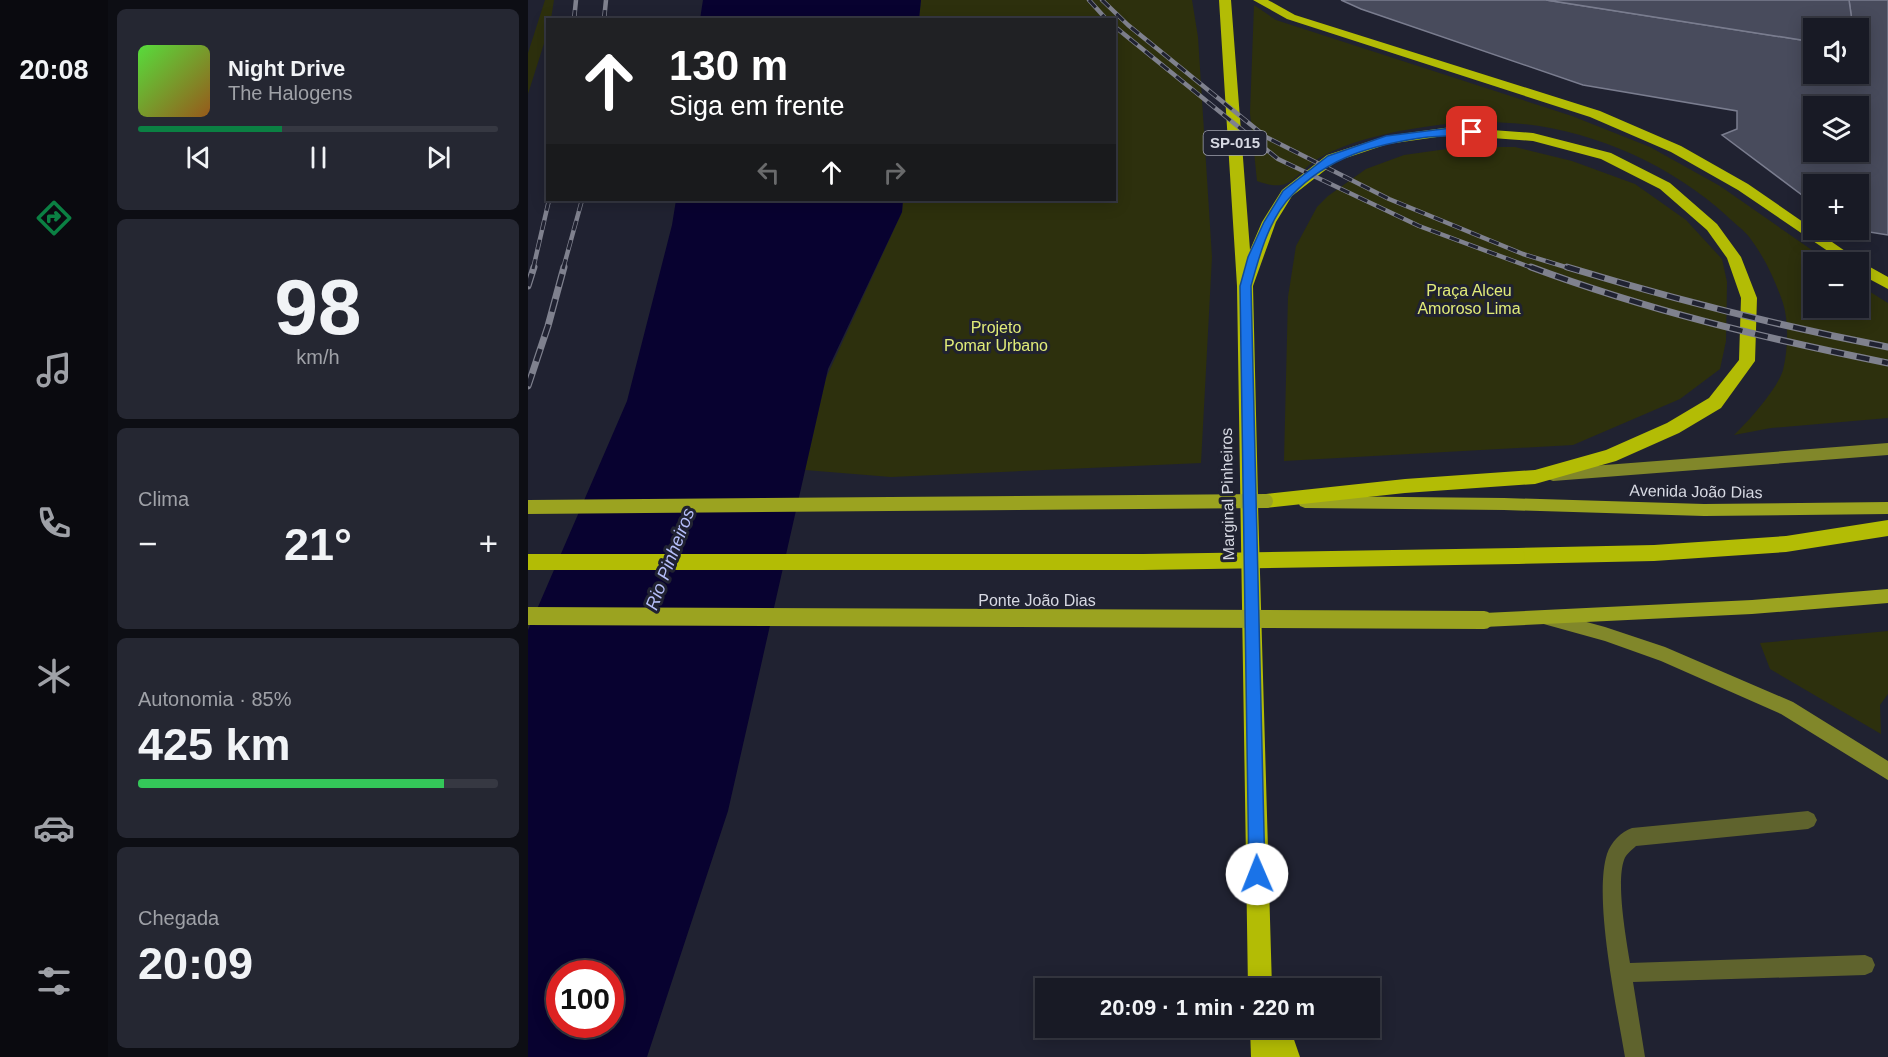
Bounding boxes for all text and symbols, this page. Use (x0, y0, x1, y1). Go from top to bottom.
map controls (1803, 18, 1869, 318)
button: sound (1803, 18, 1869, 84)
icon: ahead (570, 42, 648, 120)
text: 130 m (669, 42, 788, 89)
text: 20:08 (19, 55, 89, 85)
text: Night Drive (228, 56, 345, 81)
text: The Halogens (228, 82, 353, 104)
text: Siga em frente (669, 91, 845, 121)
button: layers (1803, 96, 1869, 162)
pin (1446, 106, 1497, 157)
icon: arrive (1455, 115, 1488, 148)
road number: SP-015 (1204, 131, 1266, 155)
icon: previous (182, 141, 215, 174)
icon: pause (302, 141, 335, 174)
icon: next (422, 141, 455, 174)
icon: left (752, 156, 785, 189)
icon: ahead (815, 156, 848, 189)
icon: right (878, 156, 911, 189)
button: + (1803, 174, 1869, 240)
icon: directions (33, 197, 75, 239)
button: − (1803, 252, 1869, 318)
text: 98 (275, 263, 361, 351)
park label: Praça Alceu Amoroso Lima (1417, 282, 1521, 317)
park label: Projeto Pomar Urbano (944, 319, 1048, 354)
text: km/h (296, 346, 340, 368)
icon: music (33, 349, 75, 391)
street label: Marginal Pinheiros (1218, 428, 1237, 560)
street label: Avenida João Dias (1629, 482, 1763, 501)
text: Clima (138, 488, 189, 510)
icon: phone (33, 502, 75, 544)
water label: Rio Pinheiros (641, 505, 699, 613)
text: 21° (284, 519, 352, 570)
text: − (138, 525, 157, 562)
text: + (479, 525, 498, 562)
street label: Ponte João Dias (978, 592, 1096, 609)
icon: climate (33, 655, 75, 697)
text: Autonomia · 85% (138, 688, 291, 710)
text: 425 km (138, 719, 291, 770)
icon: car (33, 807, 75, 849)
position arrow (1225, 842, 1289, 906)
text: Chegada (138, 907, 219, 929)
text: 20:09 (138, 938, 253, 989)
icon: filters (33, 960, 75, 1002)
speed limit sign: 100 (546, 960, 624, 1038)
text: 20:09 · 1 min · 220 m (1100, 995, 1315, 1020)

